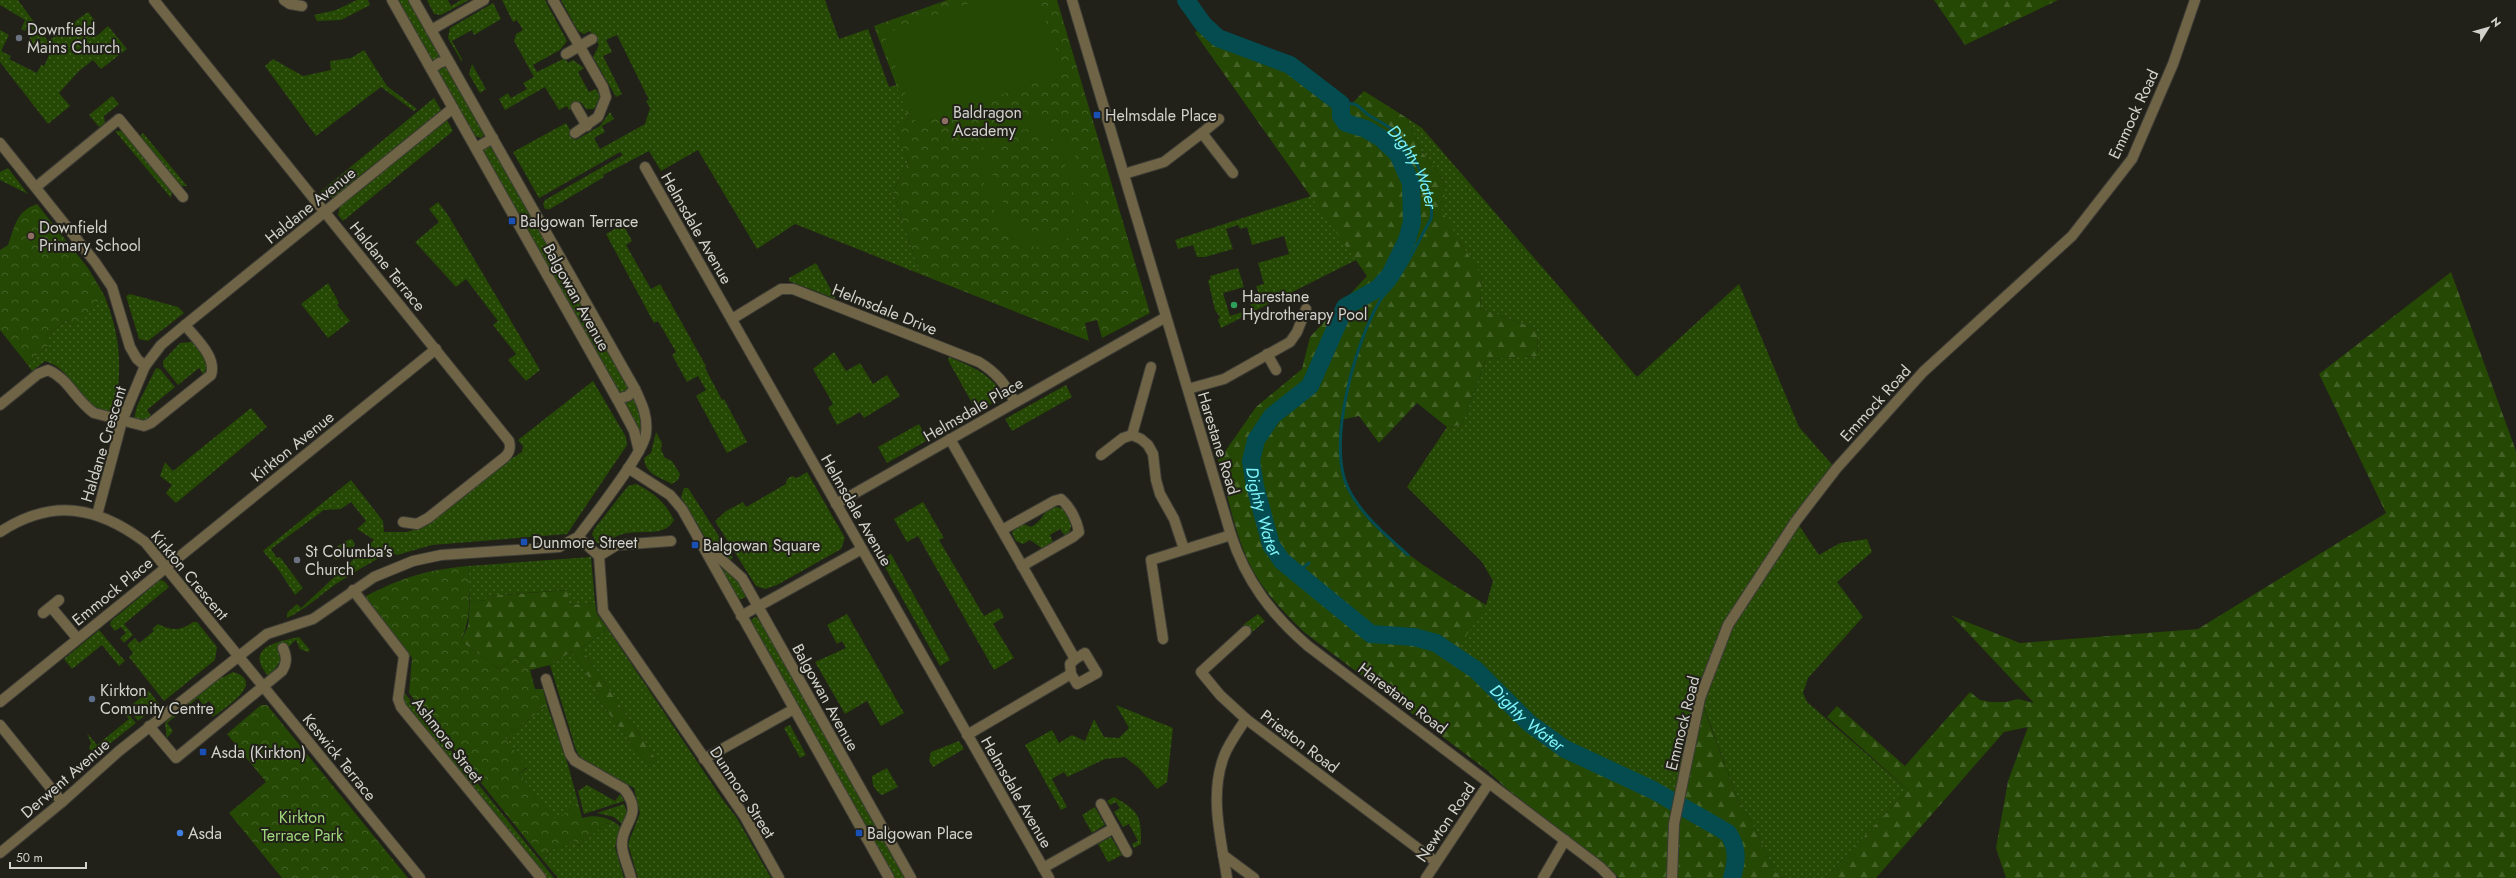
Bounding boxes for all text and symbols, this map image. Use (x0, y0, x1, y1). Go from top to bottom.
north arrow (2468, 8, 2508, 48)
text: N (2487, 14, 2505, 30)
place label: Downfield Mains Church (27, 18, 121, 59)
marker: Downfield Mains Church (14, 33, 24, 43)
street label: Emmock Road (2103, 66, 2164, 163)
place label: Baldragon Academy (953, 101, 1022, 142)
place label: Helmsdale Place (1105, 104, 1217, 127)
marker: Helmsdale Place (1092, 110, 1102, 120)
marker: Baldragon Academy (940, 116, 950, 126)
water label: Dighty Water (1382, 119, 1443, 212)
street label: Haldane Avenue (260, 162, 361, 249)
street label: Helmsdale Avenue (655, 168, 738, 288)
place label: Balgowan Terrace (520, 210, 638, 233)
place label: Downfield Primary School (39, 216, 141, 257)
street label: Haldane Terrace (344, 216, 431, 316)
marker: Balgowan Terrace (507, 216, 517, 226)
marker: Downfield Primary School (26, 231, 36, 241)
street label: Balgowan Avenue (538, 239, 616, 355)
street label: Helmsdale Drive (829, 278, 941, 341)
place label: Harestane Hydrotherapy Pool (1242, 285, 1367, 326)
marker: Harestane Hydrotherapy Pool (1229, 300, 1239, 310)
street label: Emmock Road (1835, 360, 1916, 447)
street label: Helmsdale Place (919, 372, 1027, 447)
street label: Haldane Crescent (75, 383, 132, 505)
street label: Harestane Road (1192, 389, 1245, 497)
street label: Kirkton Avenue (246, 406, 339, 487)
street label: Helmsdale Avenue (815, 450, 898, 570)
water label: Dighty Water (1240, 465, 1288, 563)
street label: Kirkton Crescent (145, 526, 234, 625)
place label: Dunmore Street (532, 531, 638, 554)
place label: Balgowan Square (703, 534, 820, 557)
marker: Dunmore Street (519, 537, 529, 547)
place label: St Columba's Church (305, 540, 392, 581)
marker: Balgowan Square (690, 540, 700, 550)
street label: Emmock Place (67, 552, 158, 631)
marker: St Columba's Church (292, 555, 302, 565)
street label: Balgowan Avenue (787, 639, 865, 755)
street label: Harestane Road (1353, 657, 1452, 740)
street label: Emmock Road (1660, 674, 1705, 773)
water label: Dighty Water (1484, 678, 1570, 758)
place label: Kirkton Comunity Centre (100, 679, 214, 720)
street label: Ashmore Street (407, 693, 488, 788)
marker: Kirkton Comunity Centre (87, 694, 97, 704)
street label: Prieston Road (1256, 704, 1344, 779)
street label: Keswick Terrace (297, 709, 382, 806)
street label: Helmsdale Avenue (975, 732, 1058, 852)
street label: Derwent Avenue (16, 733, 115, 823)
place label: Asda (Kirkton) (211, 741, 306, 764)
street label: Dunmore Street (704, 742, 781, 843)
marker: Asda (Kirkton) (198, 747, 208, 757)
street label: Newton Road (1410, 778, 1481, 867)
park label: Kirkton Terrace Park (261, 806, 344, 847)
place label: Asda (188, 822, 222, 845)
place label: Balgowan Place (867, 822, 973, 845)
marker: Asda (175, 828, 185, 838)
marker: Balgowan Place (854, 828, 864, 838)
scale bar (10, 844, 86, 870)
text: 50 m (16, 849, 43, 867)

